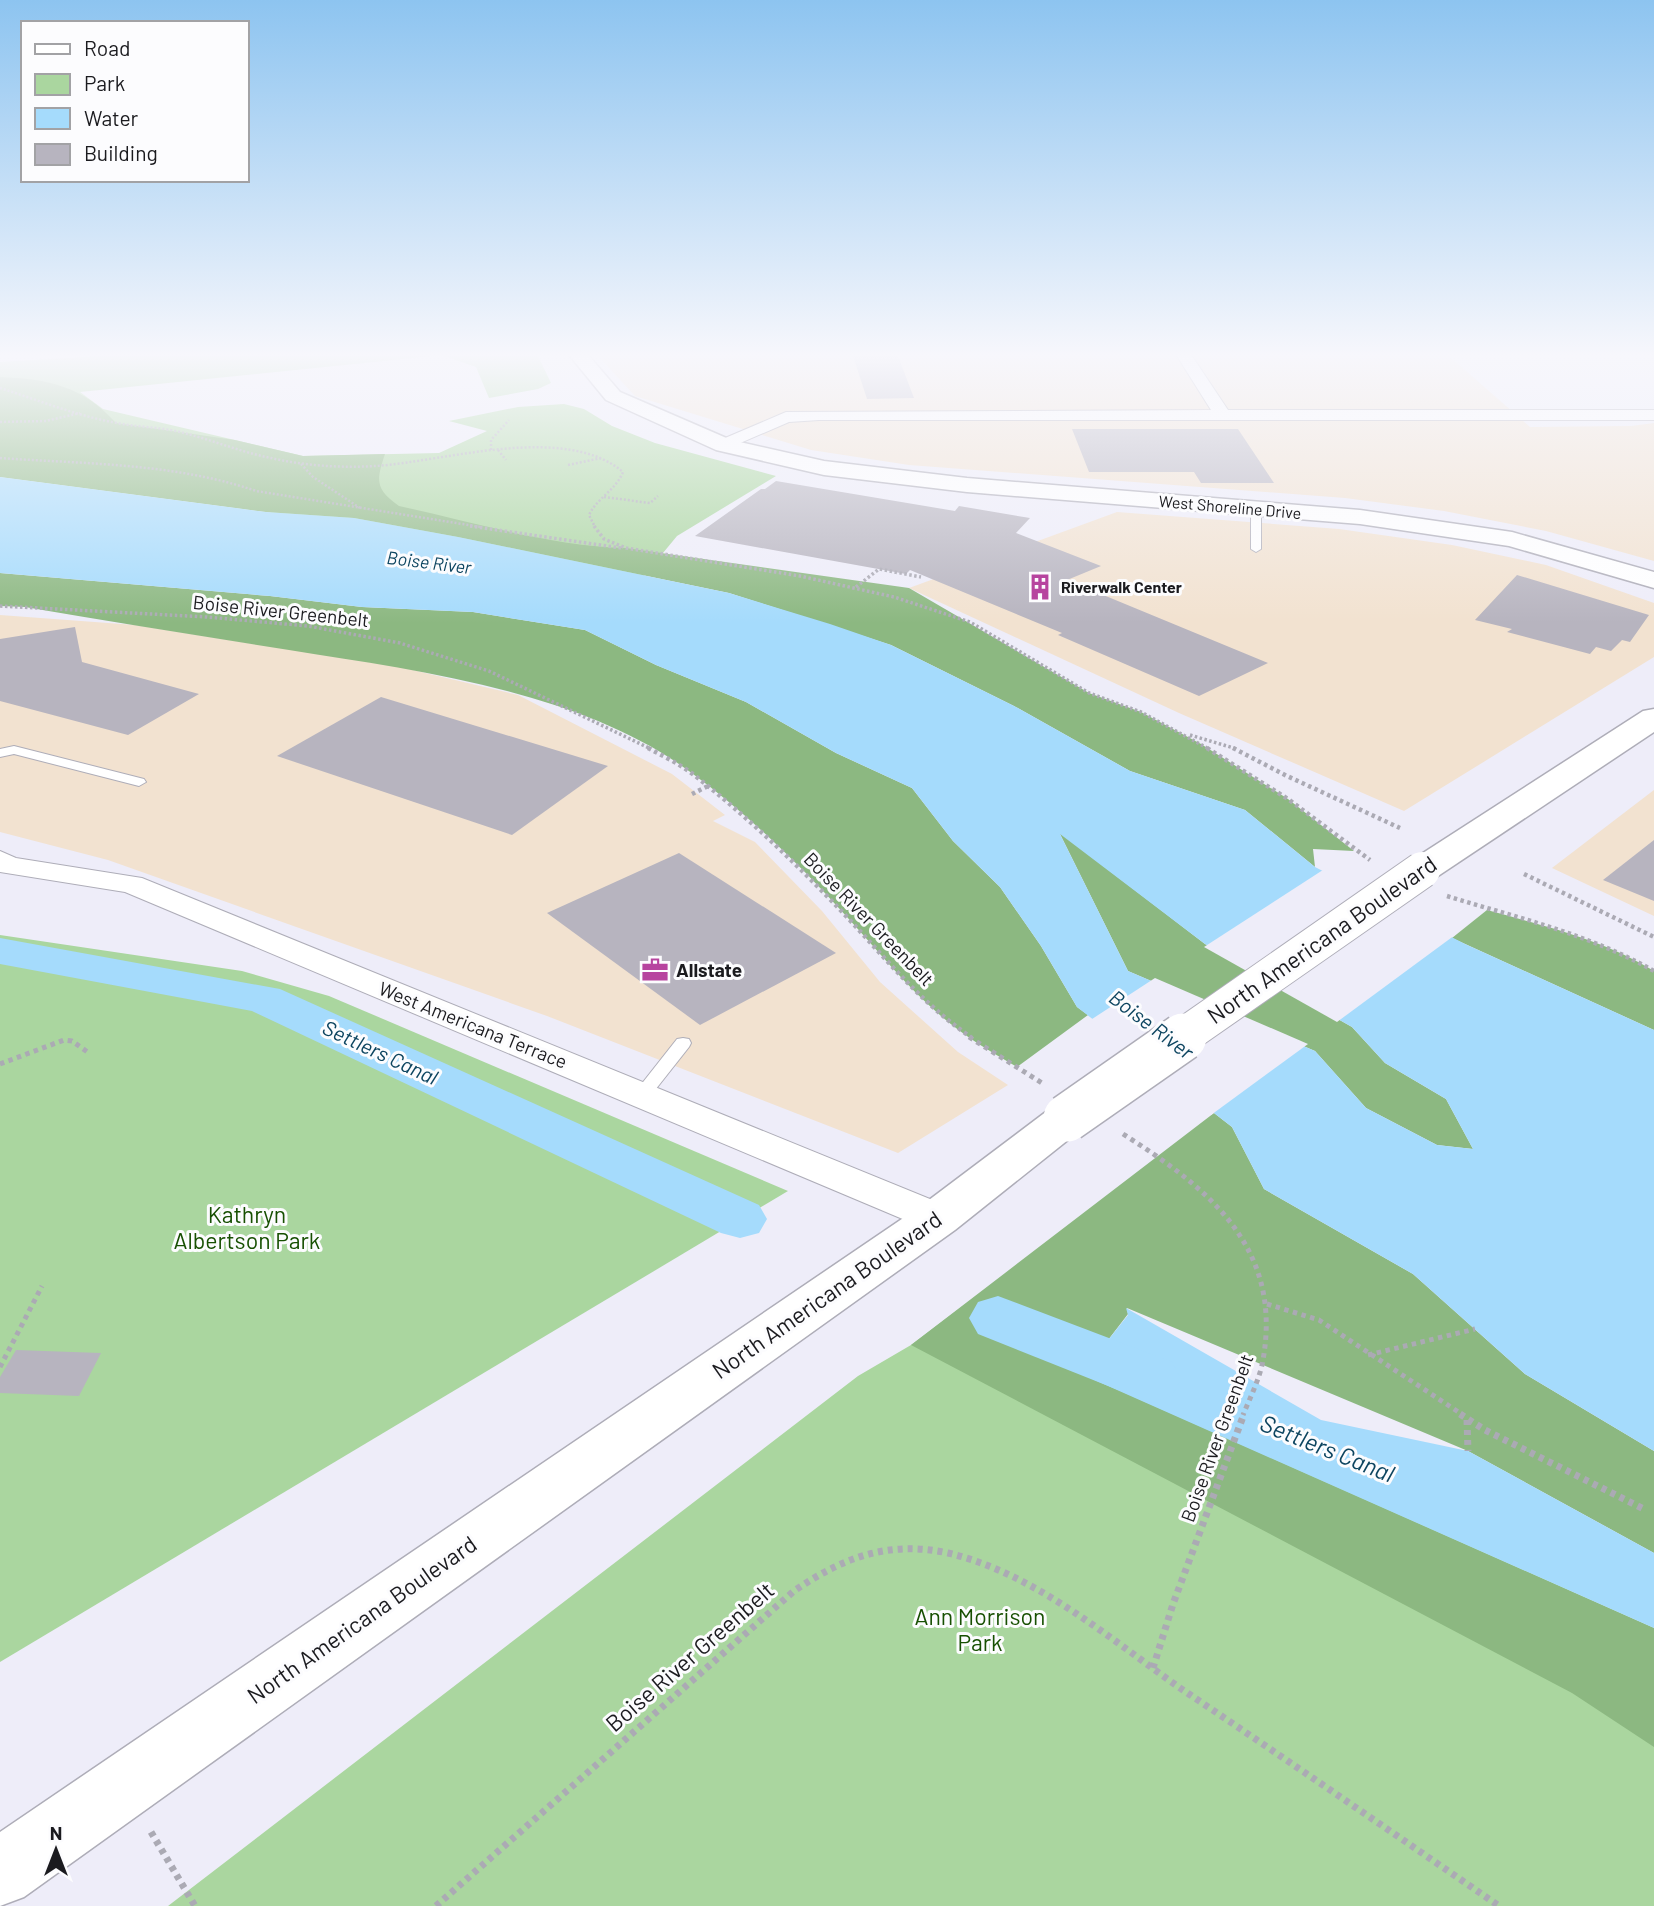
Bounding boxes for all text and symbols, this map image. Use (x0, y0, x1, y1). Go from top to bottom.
legend (21, 21, 248, 182)
text: Road (84, 35, 130, 60)
text: Park (84, 70, 125, 95)
text: Water (84, 105, 139, 130)
text: Building (84, 140, 158, 165)
street label: West Shoreline Drive (1158, 491, 1302, 522)
water label: Boise River (386, 546, 473, 578)
building icon: Riverwalk Center (1025, 572, 1055, 602)
place label: Riverwalk Center (1061, 577, 1182, 596)
street label: Boise River Greenbelt (192, 590, 370, 631)
street label: Boise River Greenbelt (800, 847, 939, 990)
street label: North Americana Boulevard (1201, 849, 1442, 1029)
office icon: Allstate (640, 955, 670, 985)
place label: Allstate (676, 958, 742, 981)
street label: West Americana Terrace (376, 976, 571, 1073)
water label: Boise River (1105, 984, 1199, 1064)
water label: Settlers Canal (319, 1014, 443, 1089)
park label: Kathryn Albertson Park (174, 1200, 320, 1254)
street label: North Americana Boulevard (706, 1204, 947, 1384)
street label: Boise River Greenbelt (1175, 1351, 1258, 1525)
water label: Settlers Canal (1256, 1408, 1399, 1488)
street label: North Americana Boulevard (241, 1529, 482, 1709)
street label: Boise River Greenbelt (599, 1575, 779, 1737)
park label: Ann Morrison Park (915, 1602, 1045, 1656)
north arrow (21, 1815, 91, 1885)
text: N (50, 1821, 62, 1844)

